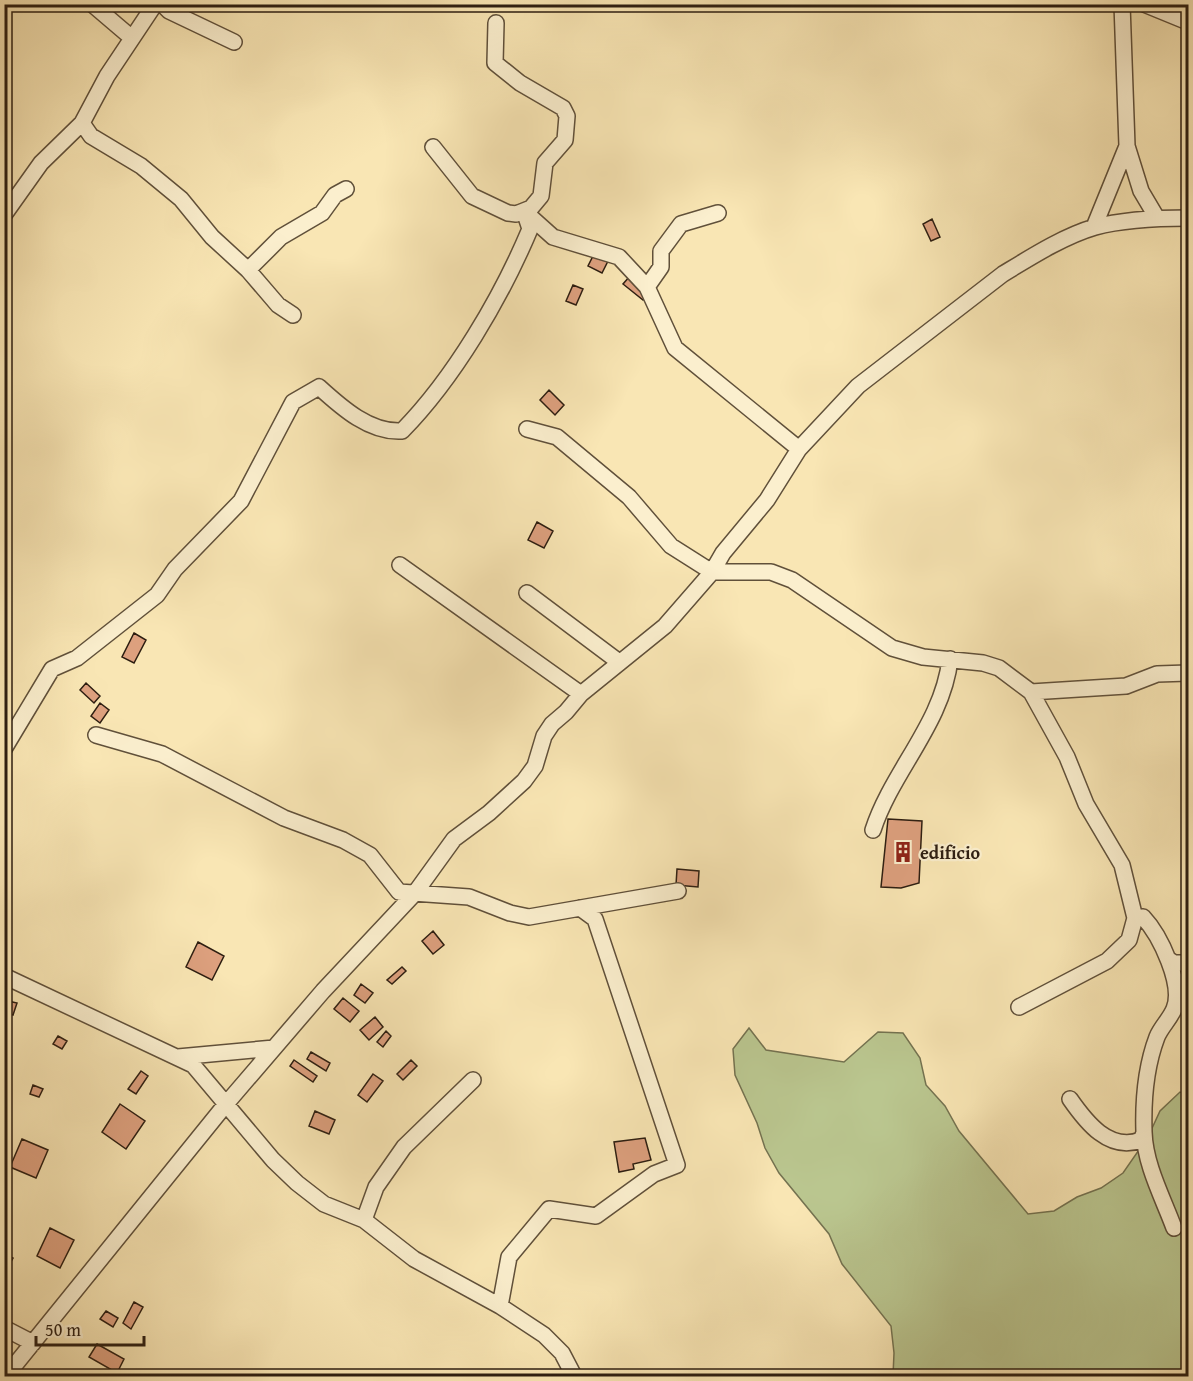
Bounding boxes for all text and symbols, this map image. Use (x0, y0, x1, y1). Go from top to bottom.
place label: edificio (920, 839, 981, 866)
building icon: edificio (891, 840, 915, 864)
scale bar (36, 1309, 144, 1347)
text: 50 m (45, 1316, 81, 1343)

